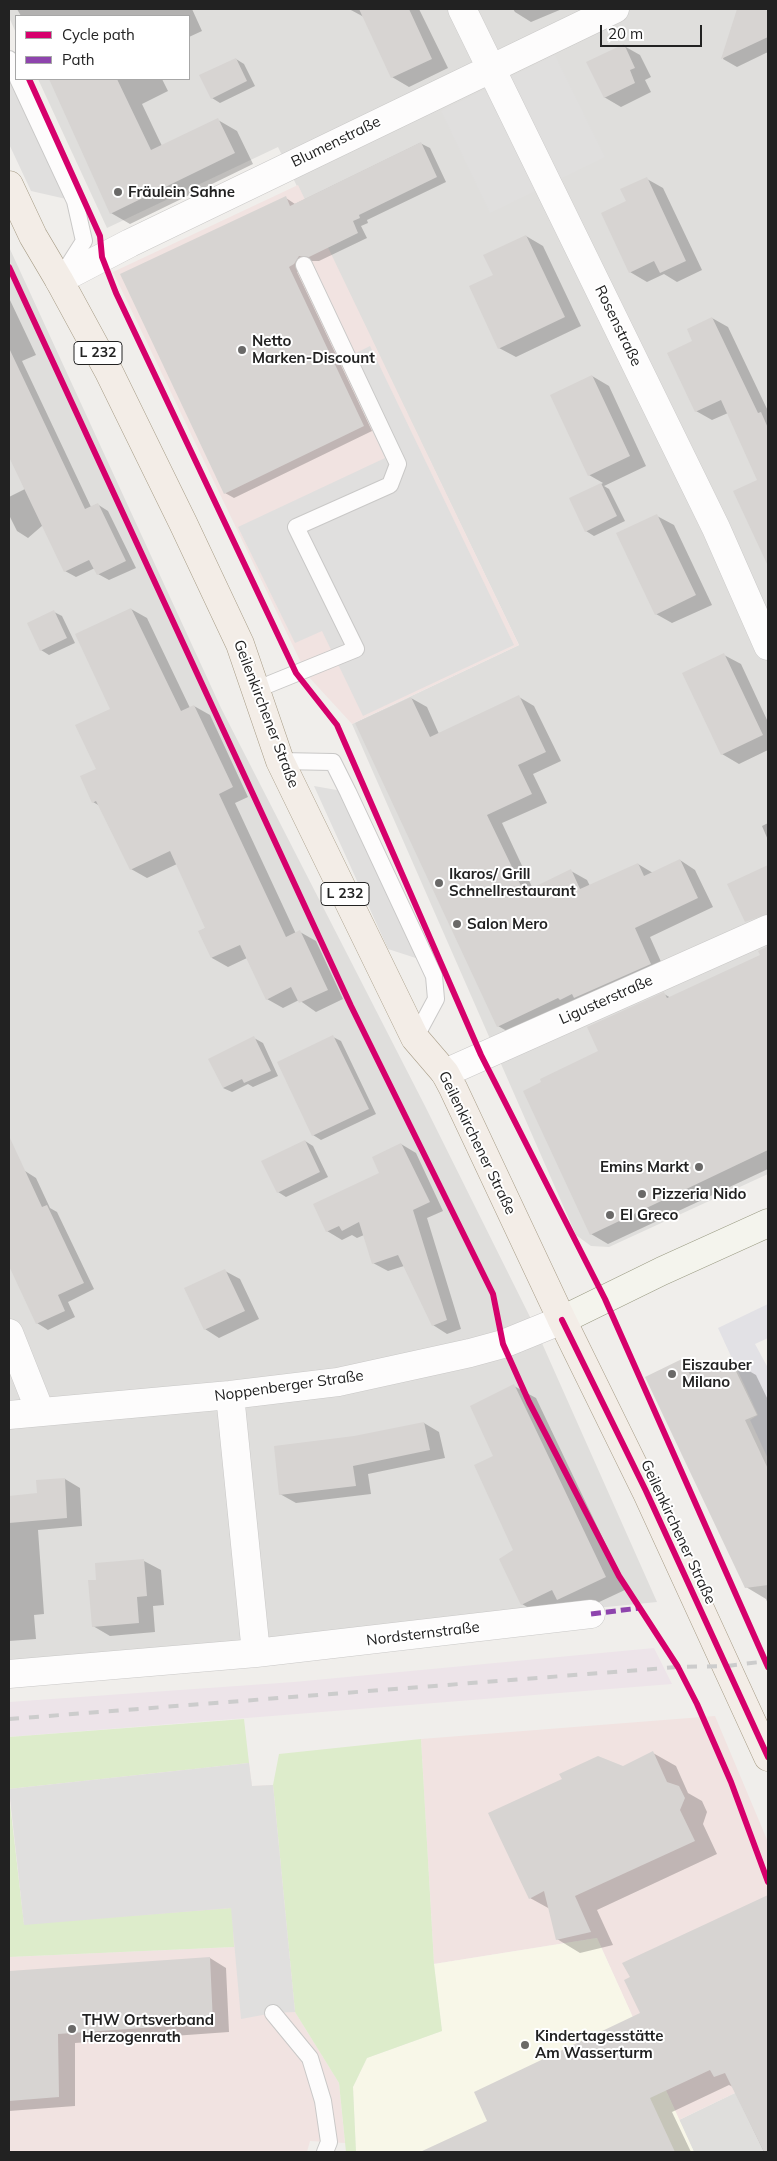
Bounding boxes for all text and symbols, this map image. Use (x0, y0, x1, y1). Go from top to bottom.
legend (15, 15, 190, 80)
scale bar (602, 15, 704, 47)
text: 20 m (608, 24, 643, 43)
text: Cycle path (62, 25, 135, 44)
text: Path (62, 50, 94, 69)
street label: Blumenstraße (288, 113, 384, 171)
place label: Fräulein Sahne (128, 183, 235, 201)
marker: Fräulein Sahne (112, 186, 124, 198)
street label: Rosenstraße (591, 283, 645, 369)
place label: Netto Marken-Discount (252, 332, 375, 367)
road number: L 232 (74, 342, 122, 364)
marker: Netto Marken-Discount (236, 344, 248, 356)
street label: Geilenkirchener Straße (229, 637, 303, 791)
place label: Ikaros/ Grill Schnellrestaurant (449, 865, 576, 900)
marker: Ikaros/ Grill Schnellrestaurant (433, 877, 445, 889)
road number: L 232 (321, 882, 369, 906)
place label: Salon Mero (467, 915, 548, 933)
marker: Salon Mero (451, 918, 463, 930)
street label: Ligusterstraße (557, 971, 655, 1029)
street label: Geilenkirchener Straße (434, 1068, 520, 1218)
place label: Emins Markt (600, 1158, 689, 1176)
marker: Emins Markt (693, 1161, 705, 1173)
place label: Pizzeria Nido (652, 1185, 746, 1203)
marker: Pizzeria Nido (636, 1188, 648, 1200)
place label: El Greco (620, 1206, 678, 1224)
marker: El Greco (604, 1209, 616, 1221)
place label: Eiszauber Milano (682, 1356, 752, 1391)
street label: Noppenberger Straße (213, 1367, 365, 1405)
marker: Eiszauber Milano (666, 1368, 678, 1380)
street label: Geilenkirchener Straße (637, 1457, 719, 1607)
street label: Nordsternstraße (365, 1618, 481, 1650)
place label: THW Ortsverband Herzogenrath (82, 2011, 214, 2046)
marker: THW Ortsverband Herzogenrath (66, 2023, 78, 2035)
place label: Kindertagesstätte Am Wasserturm (535, 2027, 663, 2062)
marker: Kindertagesstätte Am Wasserturm (519, 2039, 531, 2051)

